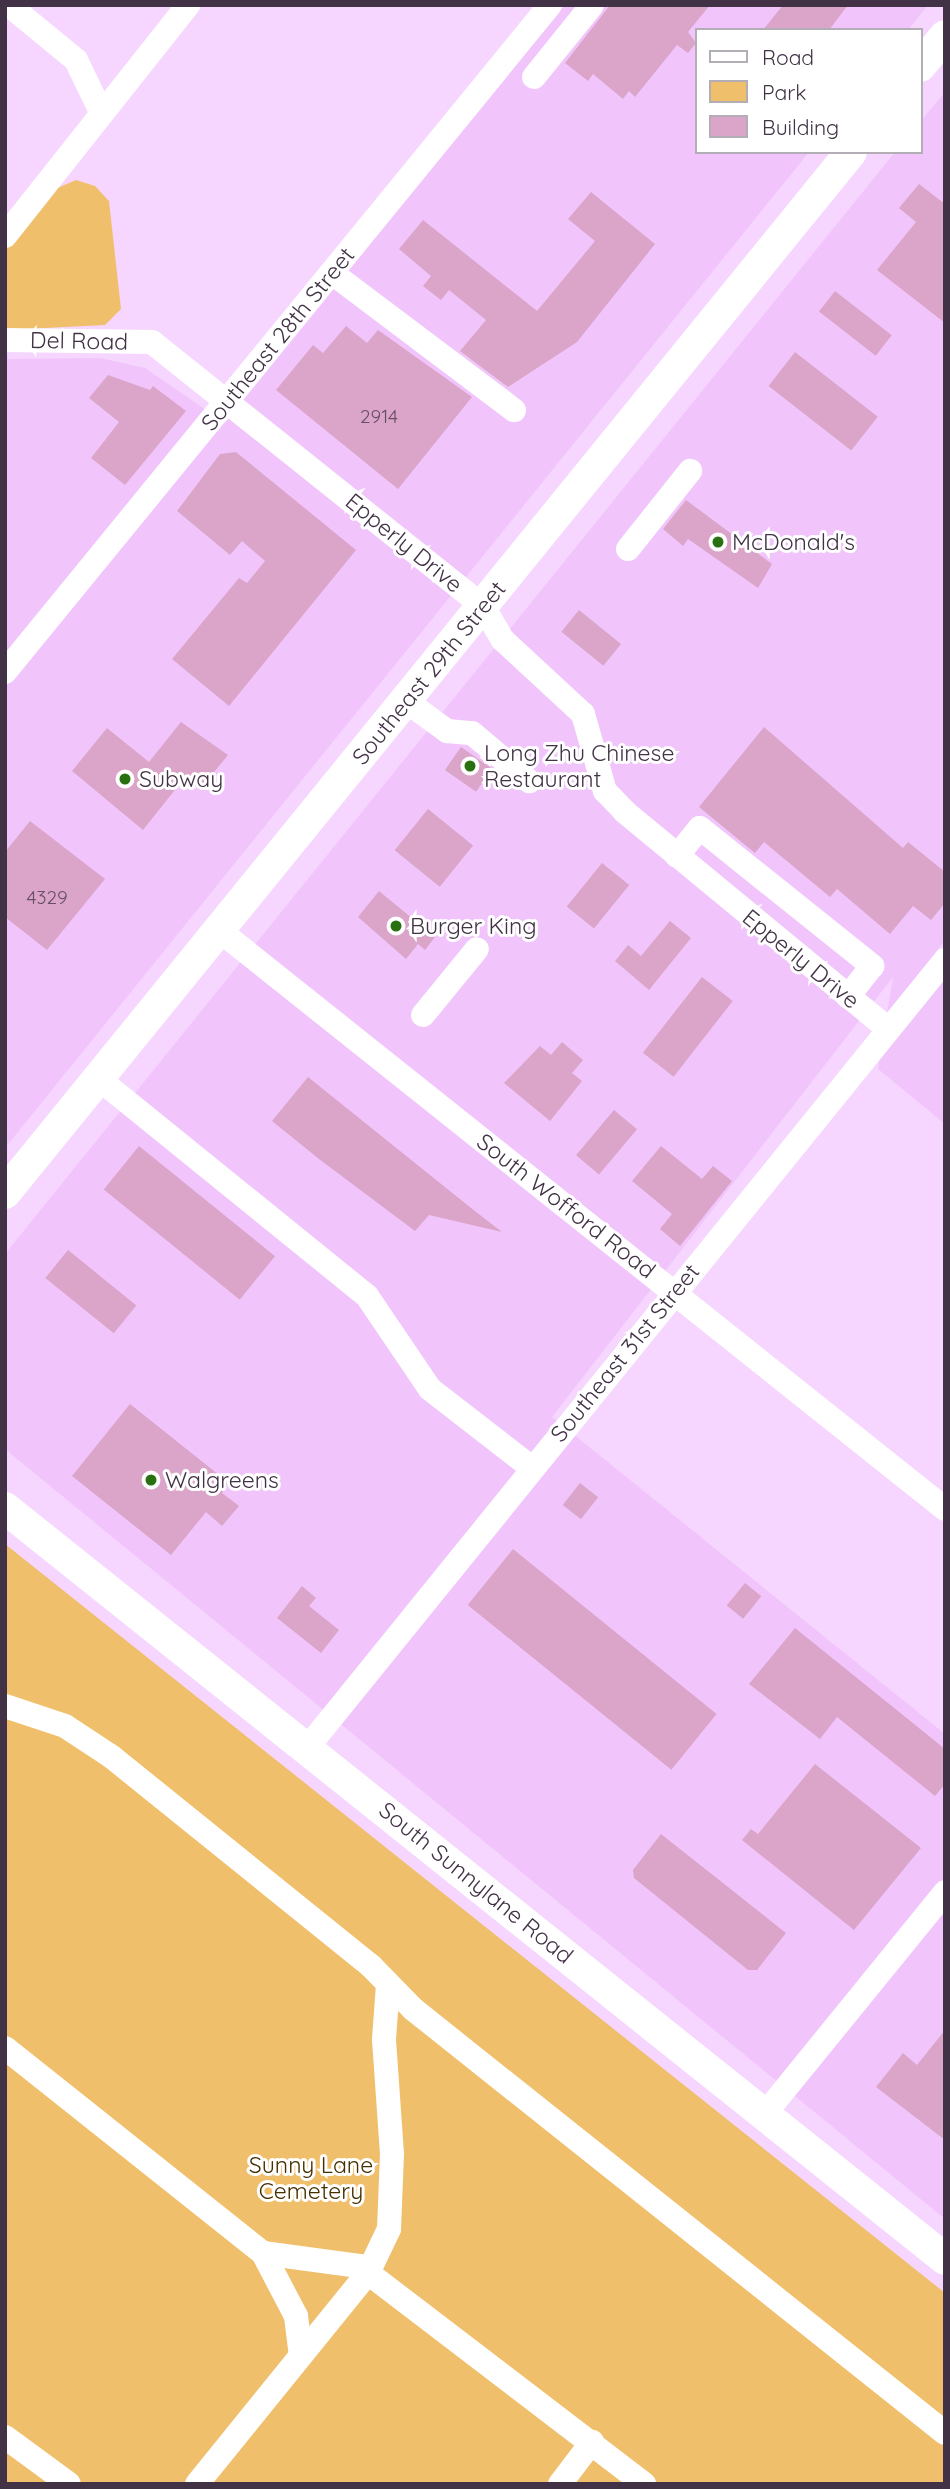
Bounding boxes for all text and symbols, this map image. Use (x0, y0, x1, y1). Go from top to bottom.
legend (694, 28, 922, 154)
text: Road (762, 44, 814, 70)
text: Park (762, 79, 806, 105)
text: Building (762, 114, 839, 140)
street label: Southeast 28th Street (196, 242, 360, 436)
street label: Del Road (30, 326, 128, 356)
house number: 2914 (360, 406, 398, 428)
street label: Epperly Drive (340, 487, 468, 599)
place label: McDonald's (732, 528, 855, 556)
marker: McDonald's (710, 534, 726, 550)
street label: Southeast 29th Street (346, 576, 512, 770)
place label: Long Zhu Chinese Restaurant (484, 739, 674, 793)
marker: Long Zhu Chinese Restaurant (462, 758, 478, 774)
place label: Subway (139, 765, 223, 793)
marker: Subway (117, 771, 133, 787)
house number: 4329 (26, 887, 68, 909)
street label: Epperly Drive (737, 903, 865, 1015)
place label: Burger King (410, 912, 537, 940)
marker: Burger King (388, 918, 404, 934)
street label: South Wofford Road (471, 1128, 661, 1284)
street label: Southeast 31st Street (545, 1258, 705, 1448)
place label: Walgreens (165, 1466, 279, 1494)
marker: Walgreens (143, 1472, 159, 1488)
street label: South Sunnylane Road (373, 1796, 579, 1970)
park label: Sunny Lane Cemetery (249, 2151, 373, 2205)

